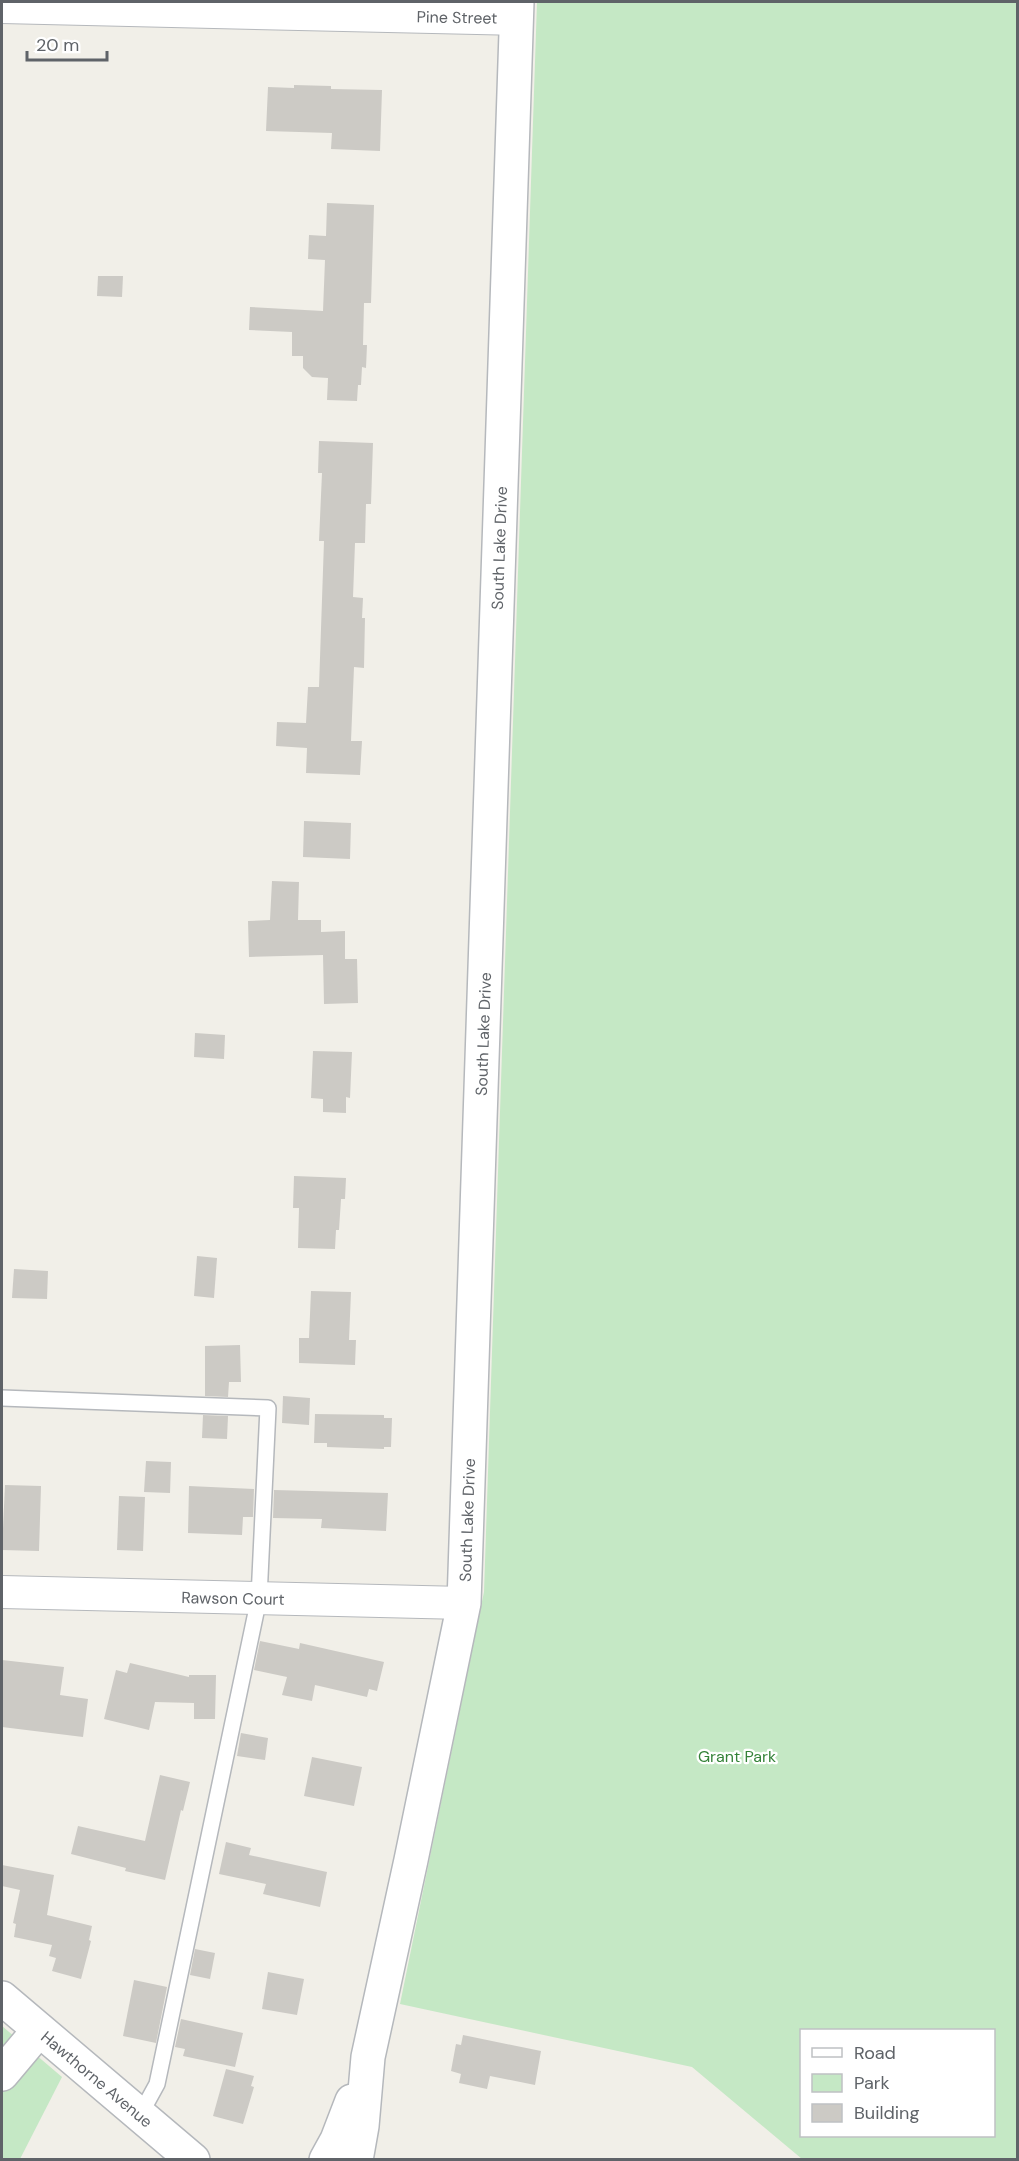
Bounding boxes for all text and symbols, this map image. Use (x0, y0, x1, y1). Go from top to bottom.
street label: Pine Street (416, 6, 498, 29)
scale bar (27, 24, 106, 62)
text: 20 m (36, 33, 79, 57)
street label: South Lake Drive (487, 486, 512, 610)
street label: South Lake Drive (471, 972, 496, 1096)
street label: South Lake Drive (455, 1458, 480, 1582)
street label: Rawson Court (181, 1587, 285, 1610)
park label: Grant Park (698, 1746, 776, 1767)
street label: Hawthorne Avenue (37, 2027, 157, 2132)
legend (800, 2029, 995, 2137)
text: Road (854, 2041, 896, 2065)
text: Park (854, 2071, 890, 2095)
text: Building (854, 2101, 919, 2125)

